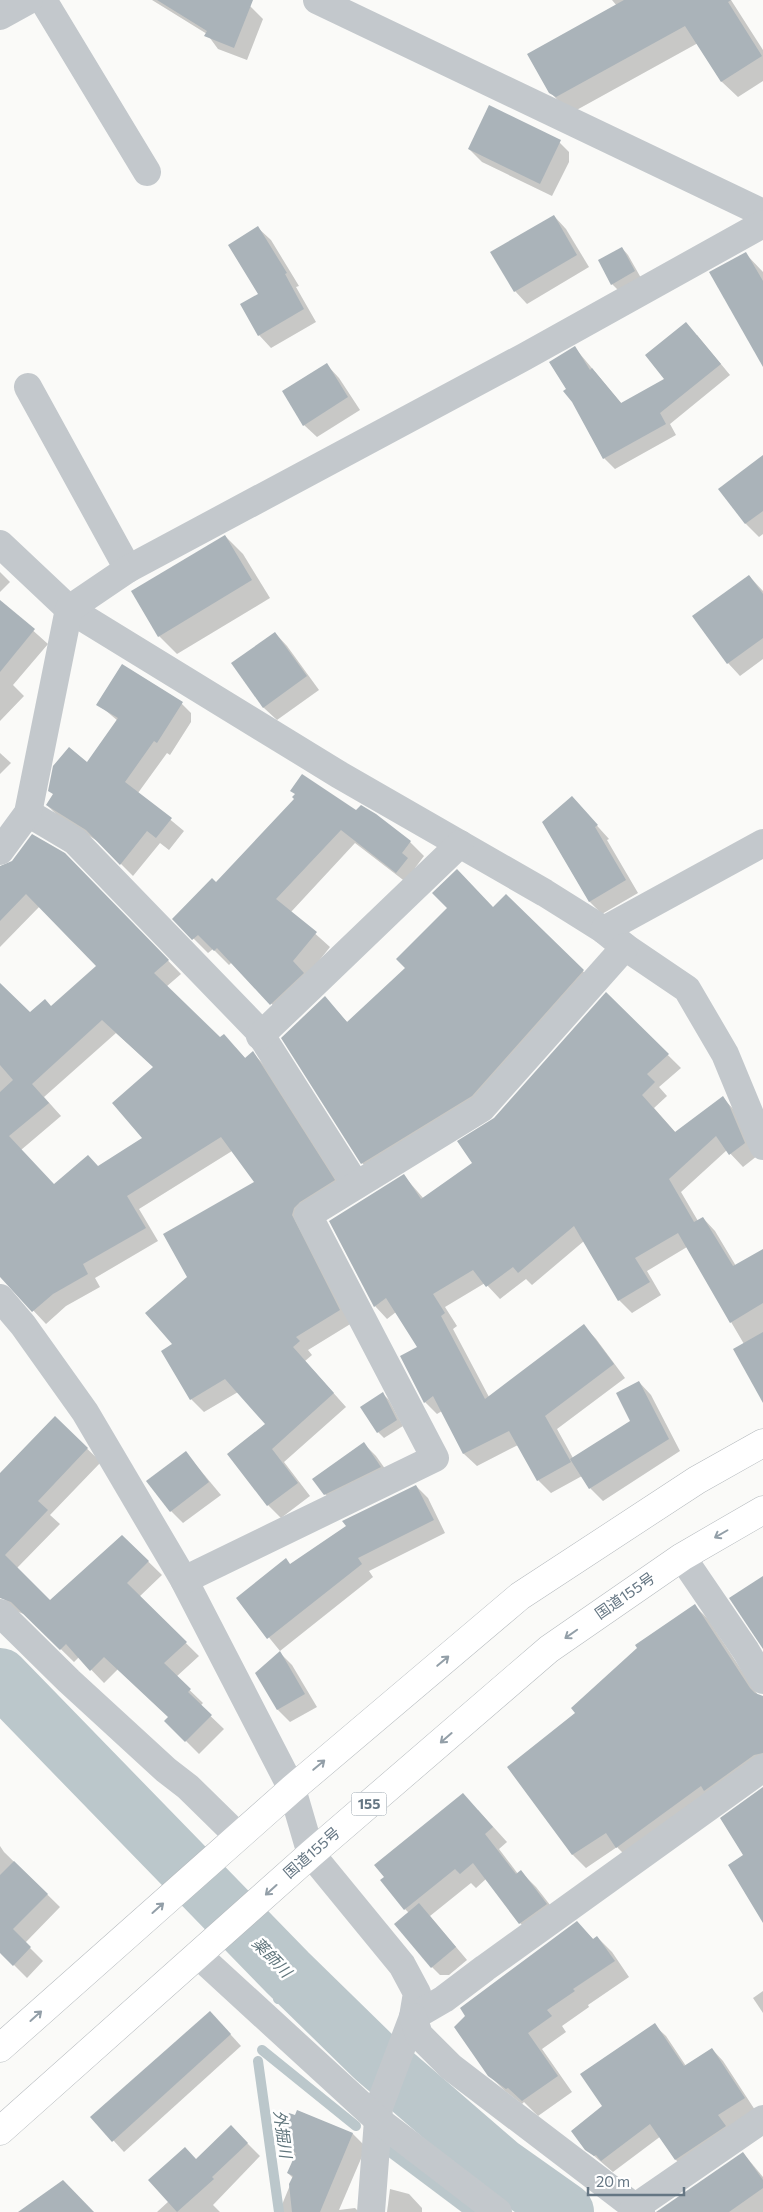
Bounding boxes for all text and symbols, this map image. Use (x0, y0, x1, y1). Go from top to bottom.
one-way arrow (714, 1530, 728, 1540)
street label: 国道155号 (591, 1568, 658, 1622)
one-way arrow (564, 1629, 578, 1639)
one-way arrow (437, 1655, 450, 1666)
one-way arrow (440, 1732, 453, 1743)
one-way arrow (312, 1760, 325, 1771)
road number: 155 (352, 1792, 386, 1816)
street label: 国道155号 (280, 1823, 343, 1882)
one-way arrow (264, 1884, 277, 1896)
one-way arrow (151, 1902, 164, 1914)
water label: 薬師川 (249, 1933, 297, 1982)
one-way arrow (30, 2010, 43, 2022)
water label: 外掘川 (271, 2109, 297, 2161)
scale bar (588, 2164, 684, 2196)
text: 20 m (596, 2172, 630, 2190)

